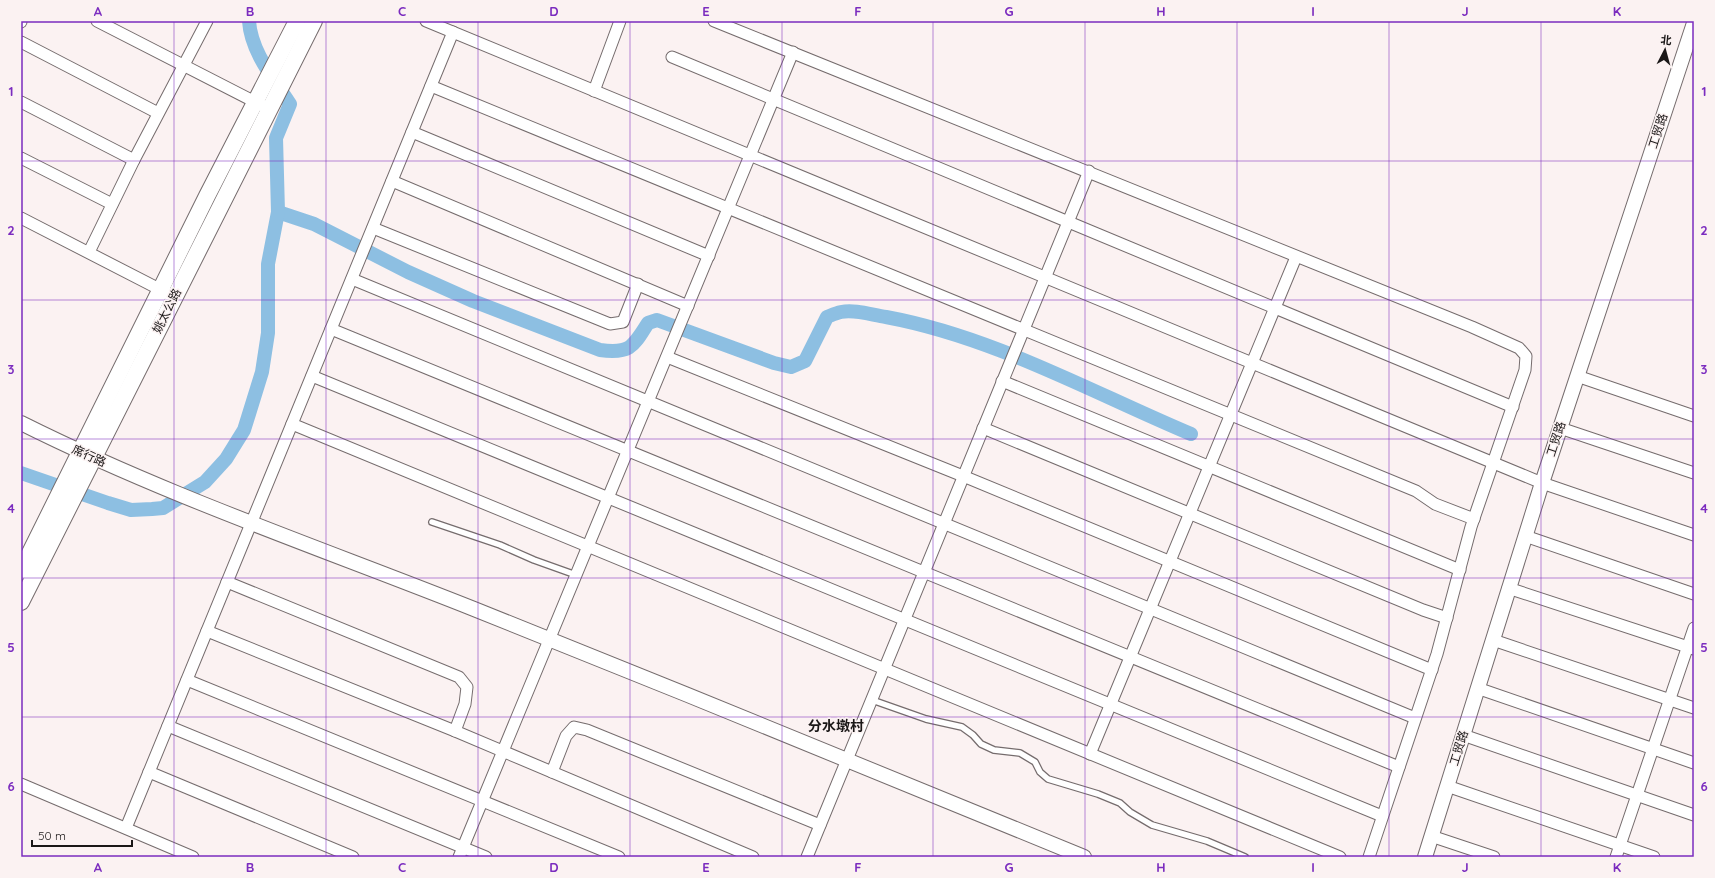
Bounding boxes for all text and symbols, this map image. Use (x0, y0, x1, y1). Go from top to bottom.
text: A (94, 3, 103, 19)
text: B (246, 3, 254, 19)
text: C (398, 3, 406, 19)
text: D (549, 3, 559, 19)
text: E (702, 3, 710, 19)
text: F (854, 3, 862, 19)
text: G (1004, 3, 1014, 19)
text: H (1156, 3, 1166, 19)
text: I (1311, 3, 1315, 19)
text: J (1461, 3, 1469, 19)
text: K (1613, 3, 1622, 19)
north arrow (1645, 30, 1685, 70)
text: 北 (1660, 33, 1672, 48)
text: 1 (8, 83, 14, 99)
text: 1 (1701, 83, 1707, 99)
street label: 工贸路 (1645, 111, 1670, 150)
text: 2 (7, 222, 15, 238)
text: 2 (1700, 222, 1708, 238)
street label: 姚太公路 (149, 286, 184, 336)
text: 3 (8, 361, 15, 377)
text: 3 (1701, 361, 1708, 377)
street label: 工贸路 (1543, 419, 1568, 458)
street label: 席行路 (70, 441, 109, 470)
text: 4 (7, 500, 15, 516)
text: 4 (1700, 500, 1708, 516)
text: 5 (7, 639, 15, 655)
text: 5 (1700, 639, 1708, 655)
district label: 分水墩村 (808, 717, 864, 735)
street label: 工贸路 (1446, 728, 1471, 767)
text: 6 (7, 778, 15, 794)
text: 6 (1700, 778, 1708, 794)
scale bar (32, 822, 132, 848)
text: 50 m (38, 828, 66, 843)
text: A (94, 859, 103, 875)
text: B (246, 859, 254, 875)
text: C (398, 859, 406, 875)
text: D (549, 859, 559, 875)
text: E (702, 859, 710, 875)
text: F (854, 859, 862, 875)
text: G (1004, 859, 1014, 875)
text: H (1156, 859, 1166, 875)
text: I (1311, 859, 1315, 875)
text: J (1461, 859, 1469, 875)
text: K (1613, 859, 1622, 875)

